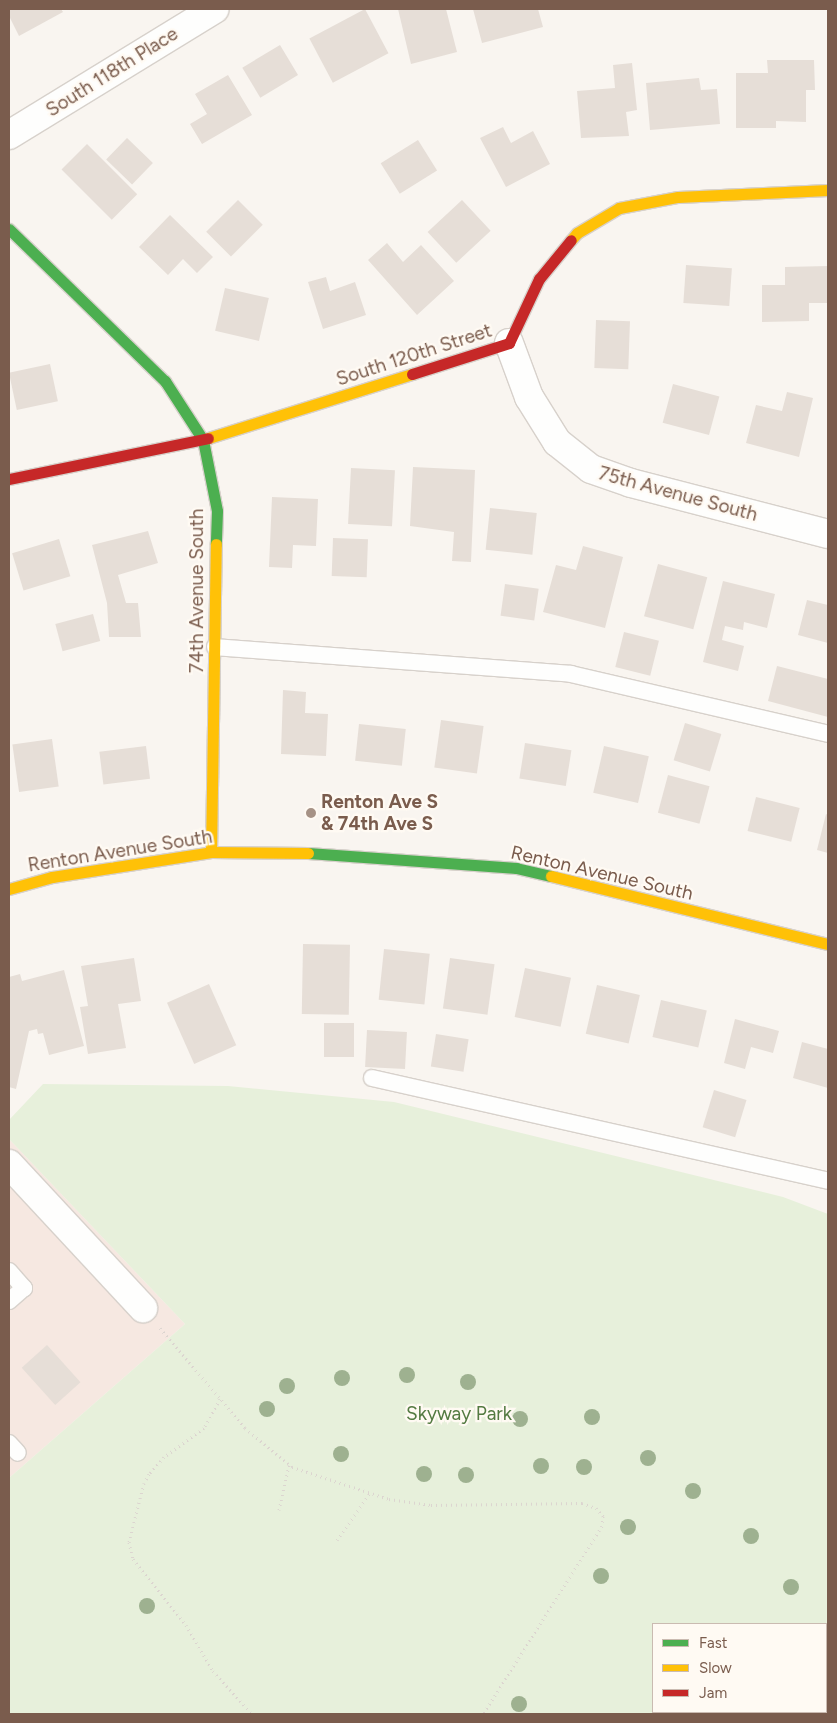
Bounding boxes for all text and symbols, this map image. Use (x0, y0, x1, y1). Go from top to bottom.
street label: South 118th Place (42, 22, 182, 122)
street label: South 120th Street (333, 319, 495, 391)
street label: 75th Avenue South (596, 462, 760, 526)
street label: 74th Avenue South (186, 509, 208, 673)
place label: Renton Ave S & 74th Ave S (321, 791, 438, 835)
marker: Renton Ave S & 74th Ave S (305, 807, 317, 819)
street label: Renton Avenue South (26, 825, 214, 877)
street label: Renton Avenue South (509, 841, 695, 905)
park label: Skyway Park (406, 1403, 512, 1425)
legend (652, 1623, 827, 1713)
text: Fast (699, 1634, 727, 1652)
text: Slow (699, 1659, 732, 1677)
text: Jam (699, 1684, 727, 1702)

